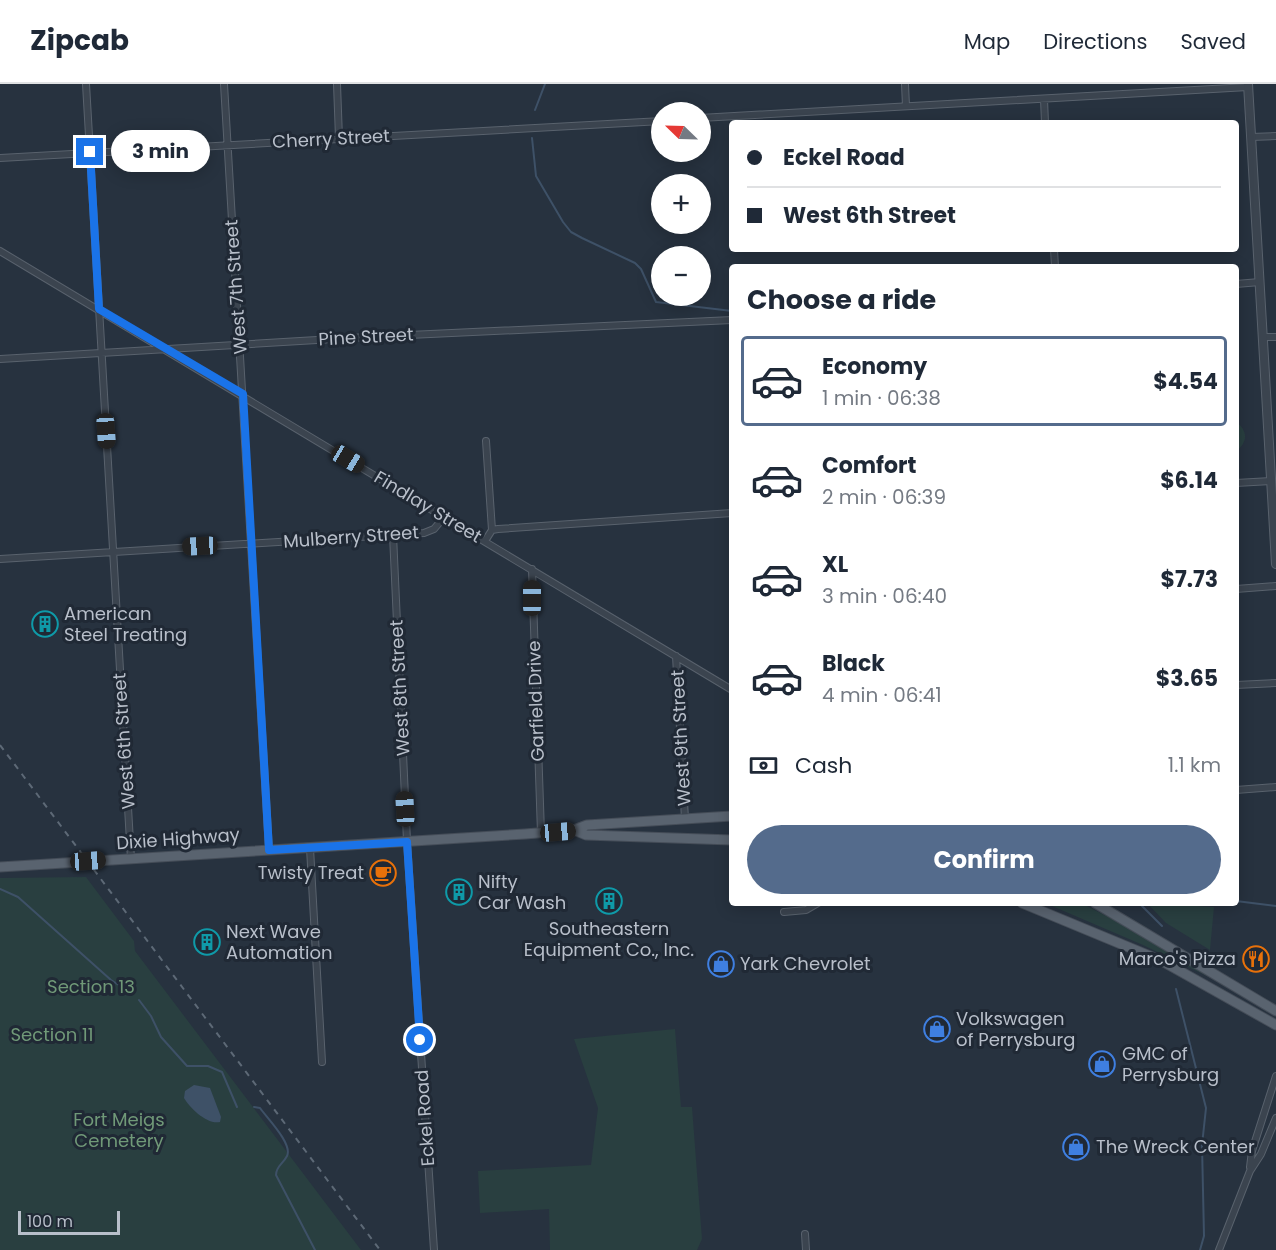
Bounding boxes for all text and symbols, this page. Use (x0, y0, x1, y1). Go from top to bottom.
text: Zipcab (30, 21, 129, 60)
text: Map (964, 27, 1010, 56)
text: Directions (1043, 27, 1147, 56)
text: Saved (1180, 27, 1246, 56)
north arrow (651, 102, 711, 162)
map controls (651, 102, 711, 306)
street label: Cherry Street (272, 123, 390, 154)
callout: 3 min (111, 131, 210, 173)
text: 3 min (132, 137, 189, 165)
route end (76, 138, 103, 165)
text: Eckel Road (783, 142, 905, 173)
button: + (651, 174, 711, 234)
text: West 6th Street (783, 200, 956, 231)
street label: West 7th Street (218, 219, 253, 355)
button: − (651, 246, 711, 306)
text: Choose a ride (747, 281, 936, 318)
street label: Pine Street (318, 322, 414, 351)
text: Economy (822, 351, 927, 382)
icon: car (750, 354, 804, 408)
text: $4.54 (1153, 366, 1218, 397)
text: 1 min · 06:38 (822, 384, 941, 412)
car (96, 412, 116, 450)
car (328, 442, 368, 476)
text: Comfort (822, 450, 916, 481)
icon: car (750, 453, 804, 507)
street label: Findlay Street (370, 465, 487, 549)
text: $6.14 (1160, 465, 1218, 496)
text: 2 min · 06:39 (822, 483, 946, 511)
street label: Mulberry Street (282, 519, 420, 554)
car (182, 536, 218, 556)
text: XL (822, 549, 848, 580)
icon: car (750, 552, 804, 606)
text: $7.73 (1160, 564, 1218, 595)
car (523, 580, 541, 616)
text: 3 min · 06:40 (822, 582, 947, 610)
place label: American Steel Treating (64, 601, 187, 647)
building icon: American Steel Treating (30, 609, 60, 639)
street label: West 8th Street (383, 619, 416, 757)
street label: Garfield Drive (521, 640, 550, 762)
text: Black (822, 648, 885, 679)
icon: car (750, 651, 804, 705)
text: $3.65 (1156, 663, 1218, 694)
street label: West 9th Street (664, 669, 697, 807)
street label: West 6th Street (106, 672, 141, 810)
text: 4 min · 06:41 (822, 681, 942, 709)
icon: cash (747, 749, 780, 782)
text: Cash (795, 750, 852, 781)
text: 1.1 km (1168, 751, 1221, 779)
car (395, 791, 415, 827)
car (539, 821, 577, 843)
street label: Dixie Highway (115, 822, 241, 855)
button: Confirm (747, 825, 1221, 894)
car (69, 851, 107, 871)
cafe icon: Twisty Treat (368, 858, 398, 888)
place label: Twisty Treat (258, 860, 364, 885)
place label: Nifty Car Wash (478, 869, 566, 915)
building icon: Nifty Car Wash (444, 877, 474, 907)
building icon: Southeastern Equipment Co., Inc. (594, 886, 624, 916)
place label: Southeastern Equipment Co., Inc. (524, 916, 694, 962)
place label: Next Wave Automation (226, 919, 332, 965)
building icon: Next Wave Automation (192, 927, 222, 957)
restaurant icon: Marco's Pizza (1241, 944, 1271, 974)
place label: Marco's Pizza (1119, 946, 1236, 971)
shop icon: Yark Chevrolet (706, 949, 736, 979)
place label: Yark Chevrolet (740, 951, 871, 976)
park label: Section 13 (47, 974, 135, 999)
place label: Volkswagen of Perrysburg (956, 1006, 1075, 1052)
shop icon: Volkswagen of Perrysburg (922, 1014, 952, 1044)
park label: Section 11 (11, 1022, 94, 1047)
route start (406, 1026, 433, 1053)
place label: GMC of Perrysburg (1122, 1041, 1219, 1087)
shop icon: GMC of Perrysburg (1087, 1049, 1117, 1079)
street label: Eckel Road (409, 1069, 440, 1167)
park label: Fort Meigs Cemetery (73, 1107, 165, 1153)
shop icon: The Wreck Center (1061, 1132, 1091, 1162)
place label: The Wreck Center (1096, 1134, 1255, 1159)
scale bar (18, 1208, 120, 1236)
text: 100 m (27, 1210, 73, 1233)

